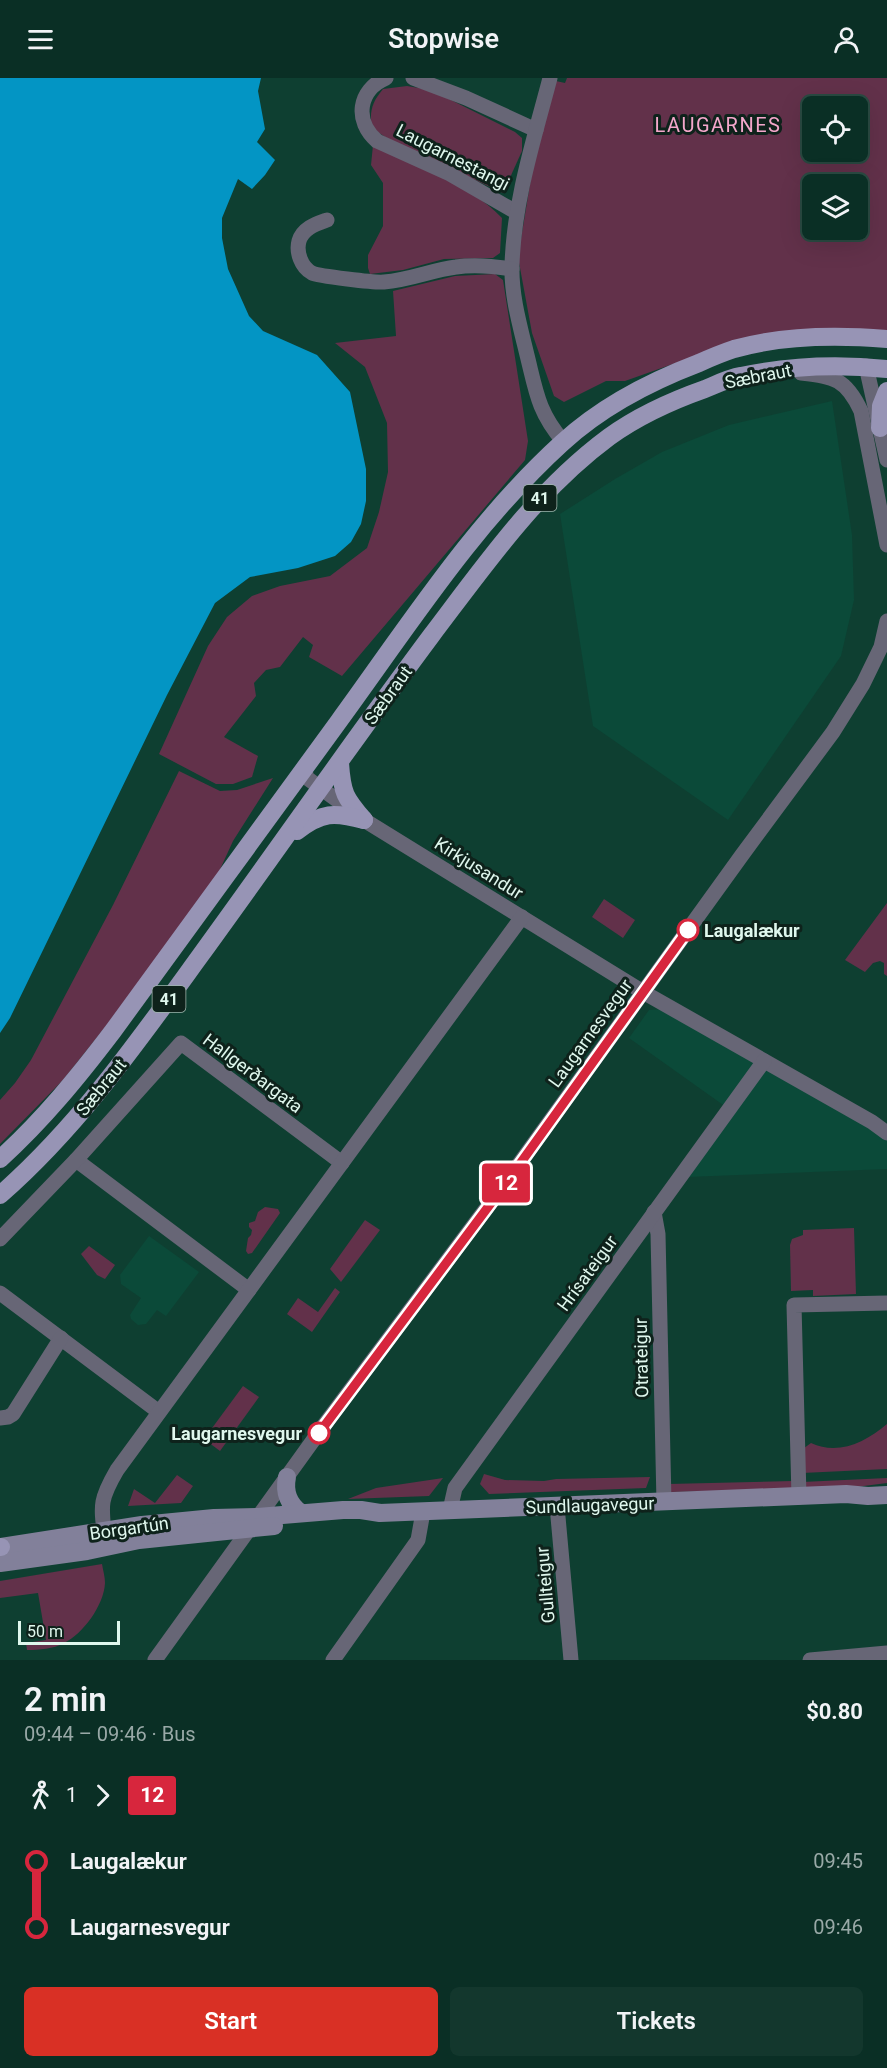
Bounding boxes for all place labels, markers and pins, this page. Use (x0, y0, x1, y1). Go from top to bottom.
marker: Laugalækur (677, 919, 699, 941)
place label: Laugalækur (704, 920, 800, 941)
marker: Laugarnesvegur (308, 1422, 330, 1444)
place label: Laugarnesvegur (171, 1423, 302, 1444)

